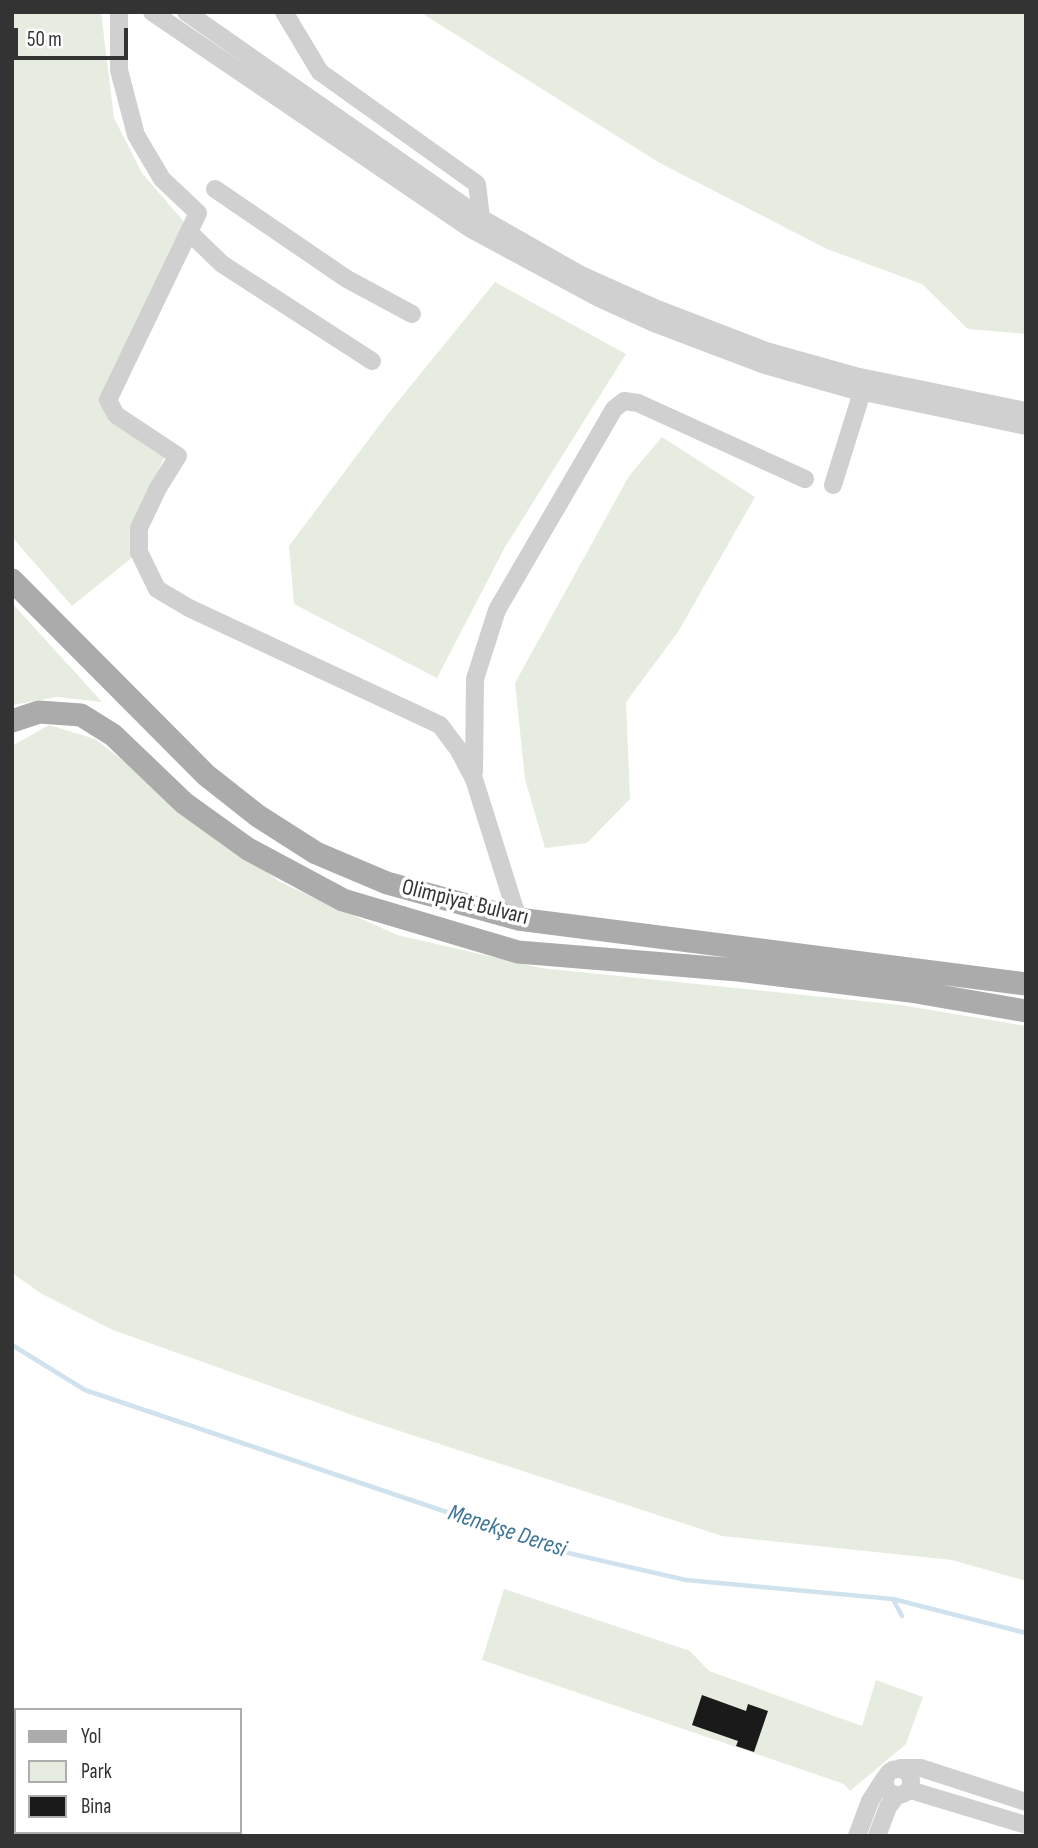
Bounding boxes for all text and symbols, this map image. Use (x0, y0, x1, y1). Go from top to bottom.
scale bar (18, 14, 131, 58)
text: 50 m (27, 27, 62, 52)
street label: Olimpiyat Bulvarı (399, 874, 531, 932)
water label: Menekşe Deresi (444, 1499, 570, 1565)
legend (14, 1708, 242, 1834)
text: Yol (81, 1724, 101, 1749)
text: Park (81, 1759, 112, 1784)
text: Bina (81, 1794, 111, 1819)

